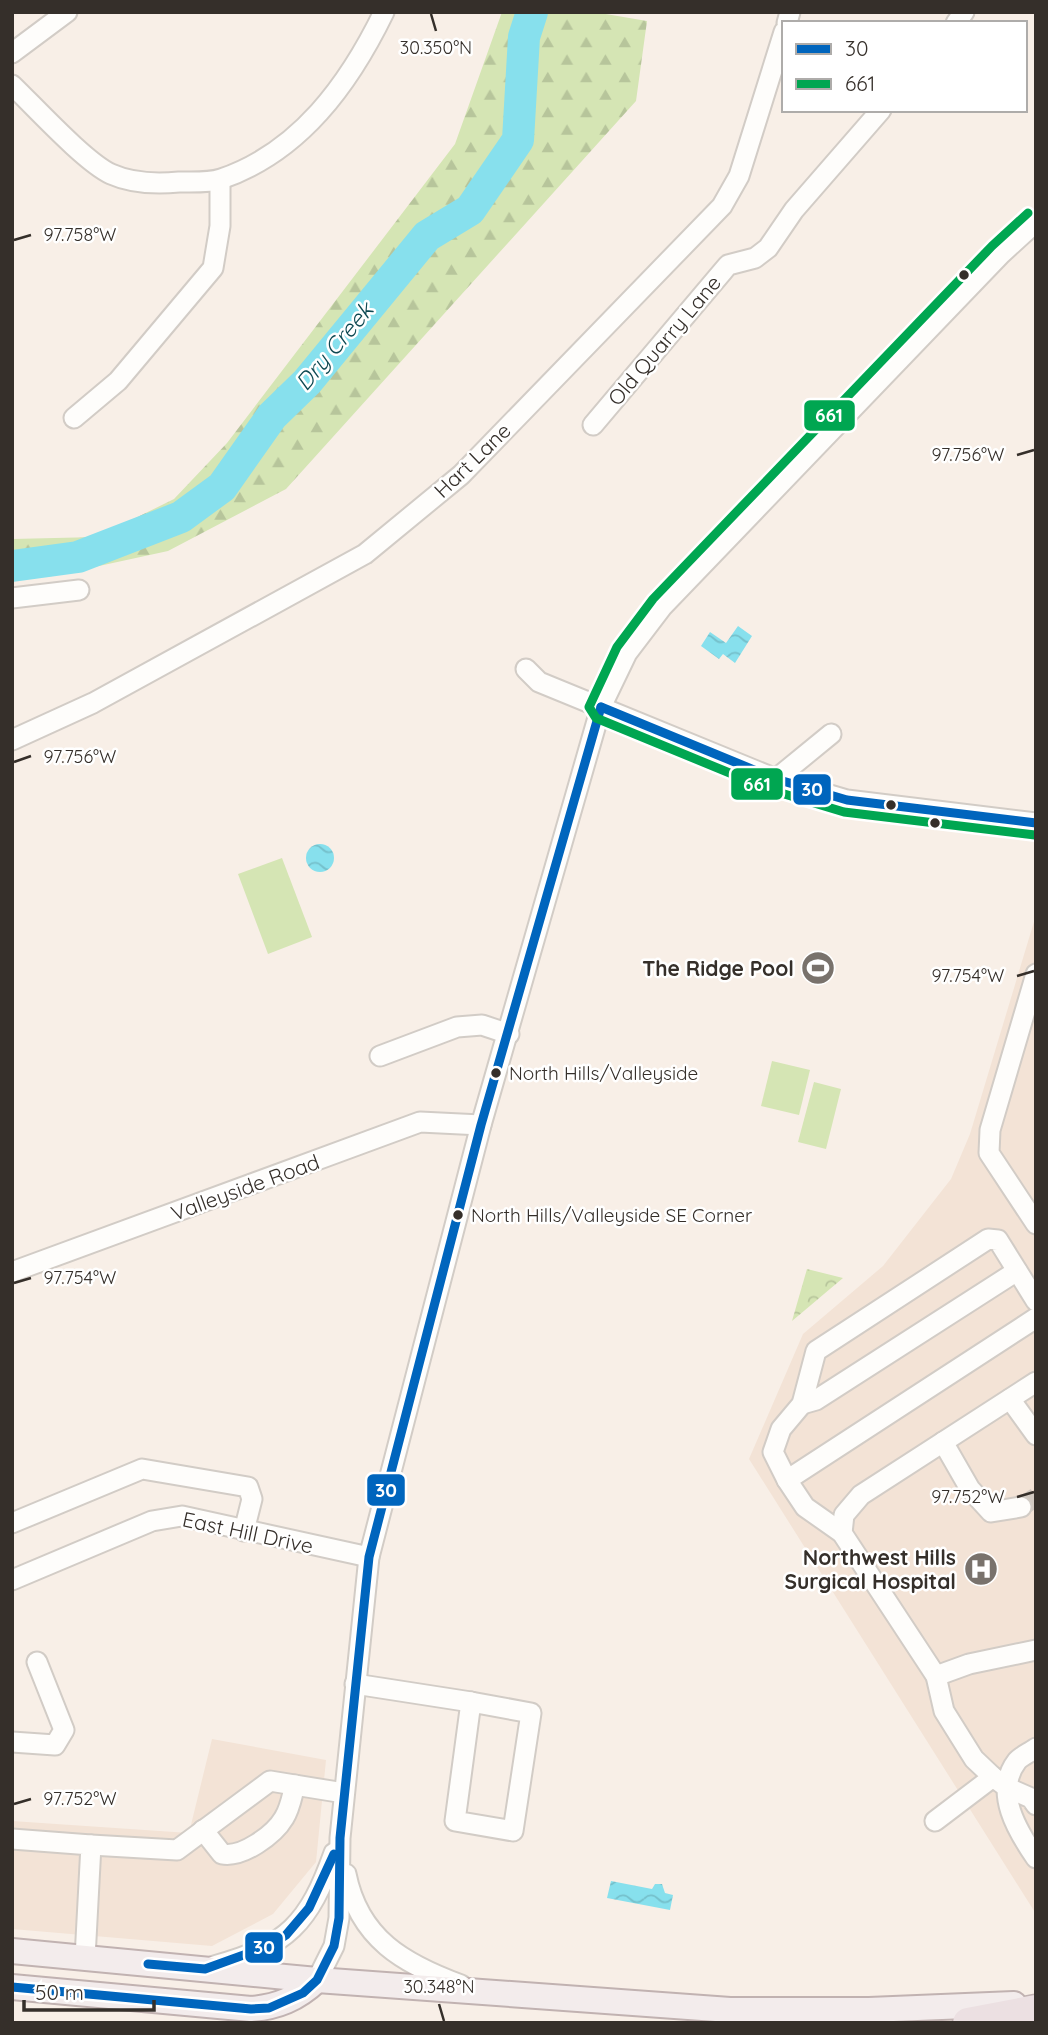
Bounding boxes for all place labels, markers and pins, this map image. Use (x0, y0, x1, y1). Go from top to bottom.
unlabelled marker (957, 268, 971, 282)
unlabelled marker (884, 798, 898, 812)
unlabelled marker (928, 816, 942, 830)
sports icon: The Ridge Pool (799, 949, 837, 987)
place label: The Ridge Pool (642, 955, 794, 981)
place label: North Hills/Valleyside (509, 1061, 698, 1085)
marker: North Hills/Valleyside (489, 1066, 503, 1080)
place label: North Hills/Valleyside SE Corner (471, 1203, 753, 1227)
marker: North Hills/Valleyside SE Corner (451, 1208, 465, 1222)
place label: Northwest Hills Surgical Hospital (784, 1544, 956, 1594)
hospital icon: Northwest Hills Surgical Hospital (962, 1550, 1000, 1588)

